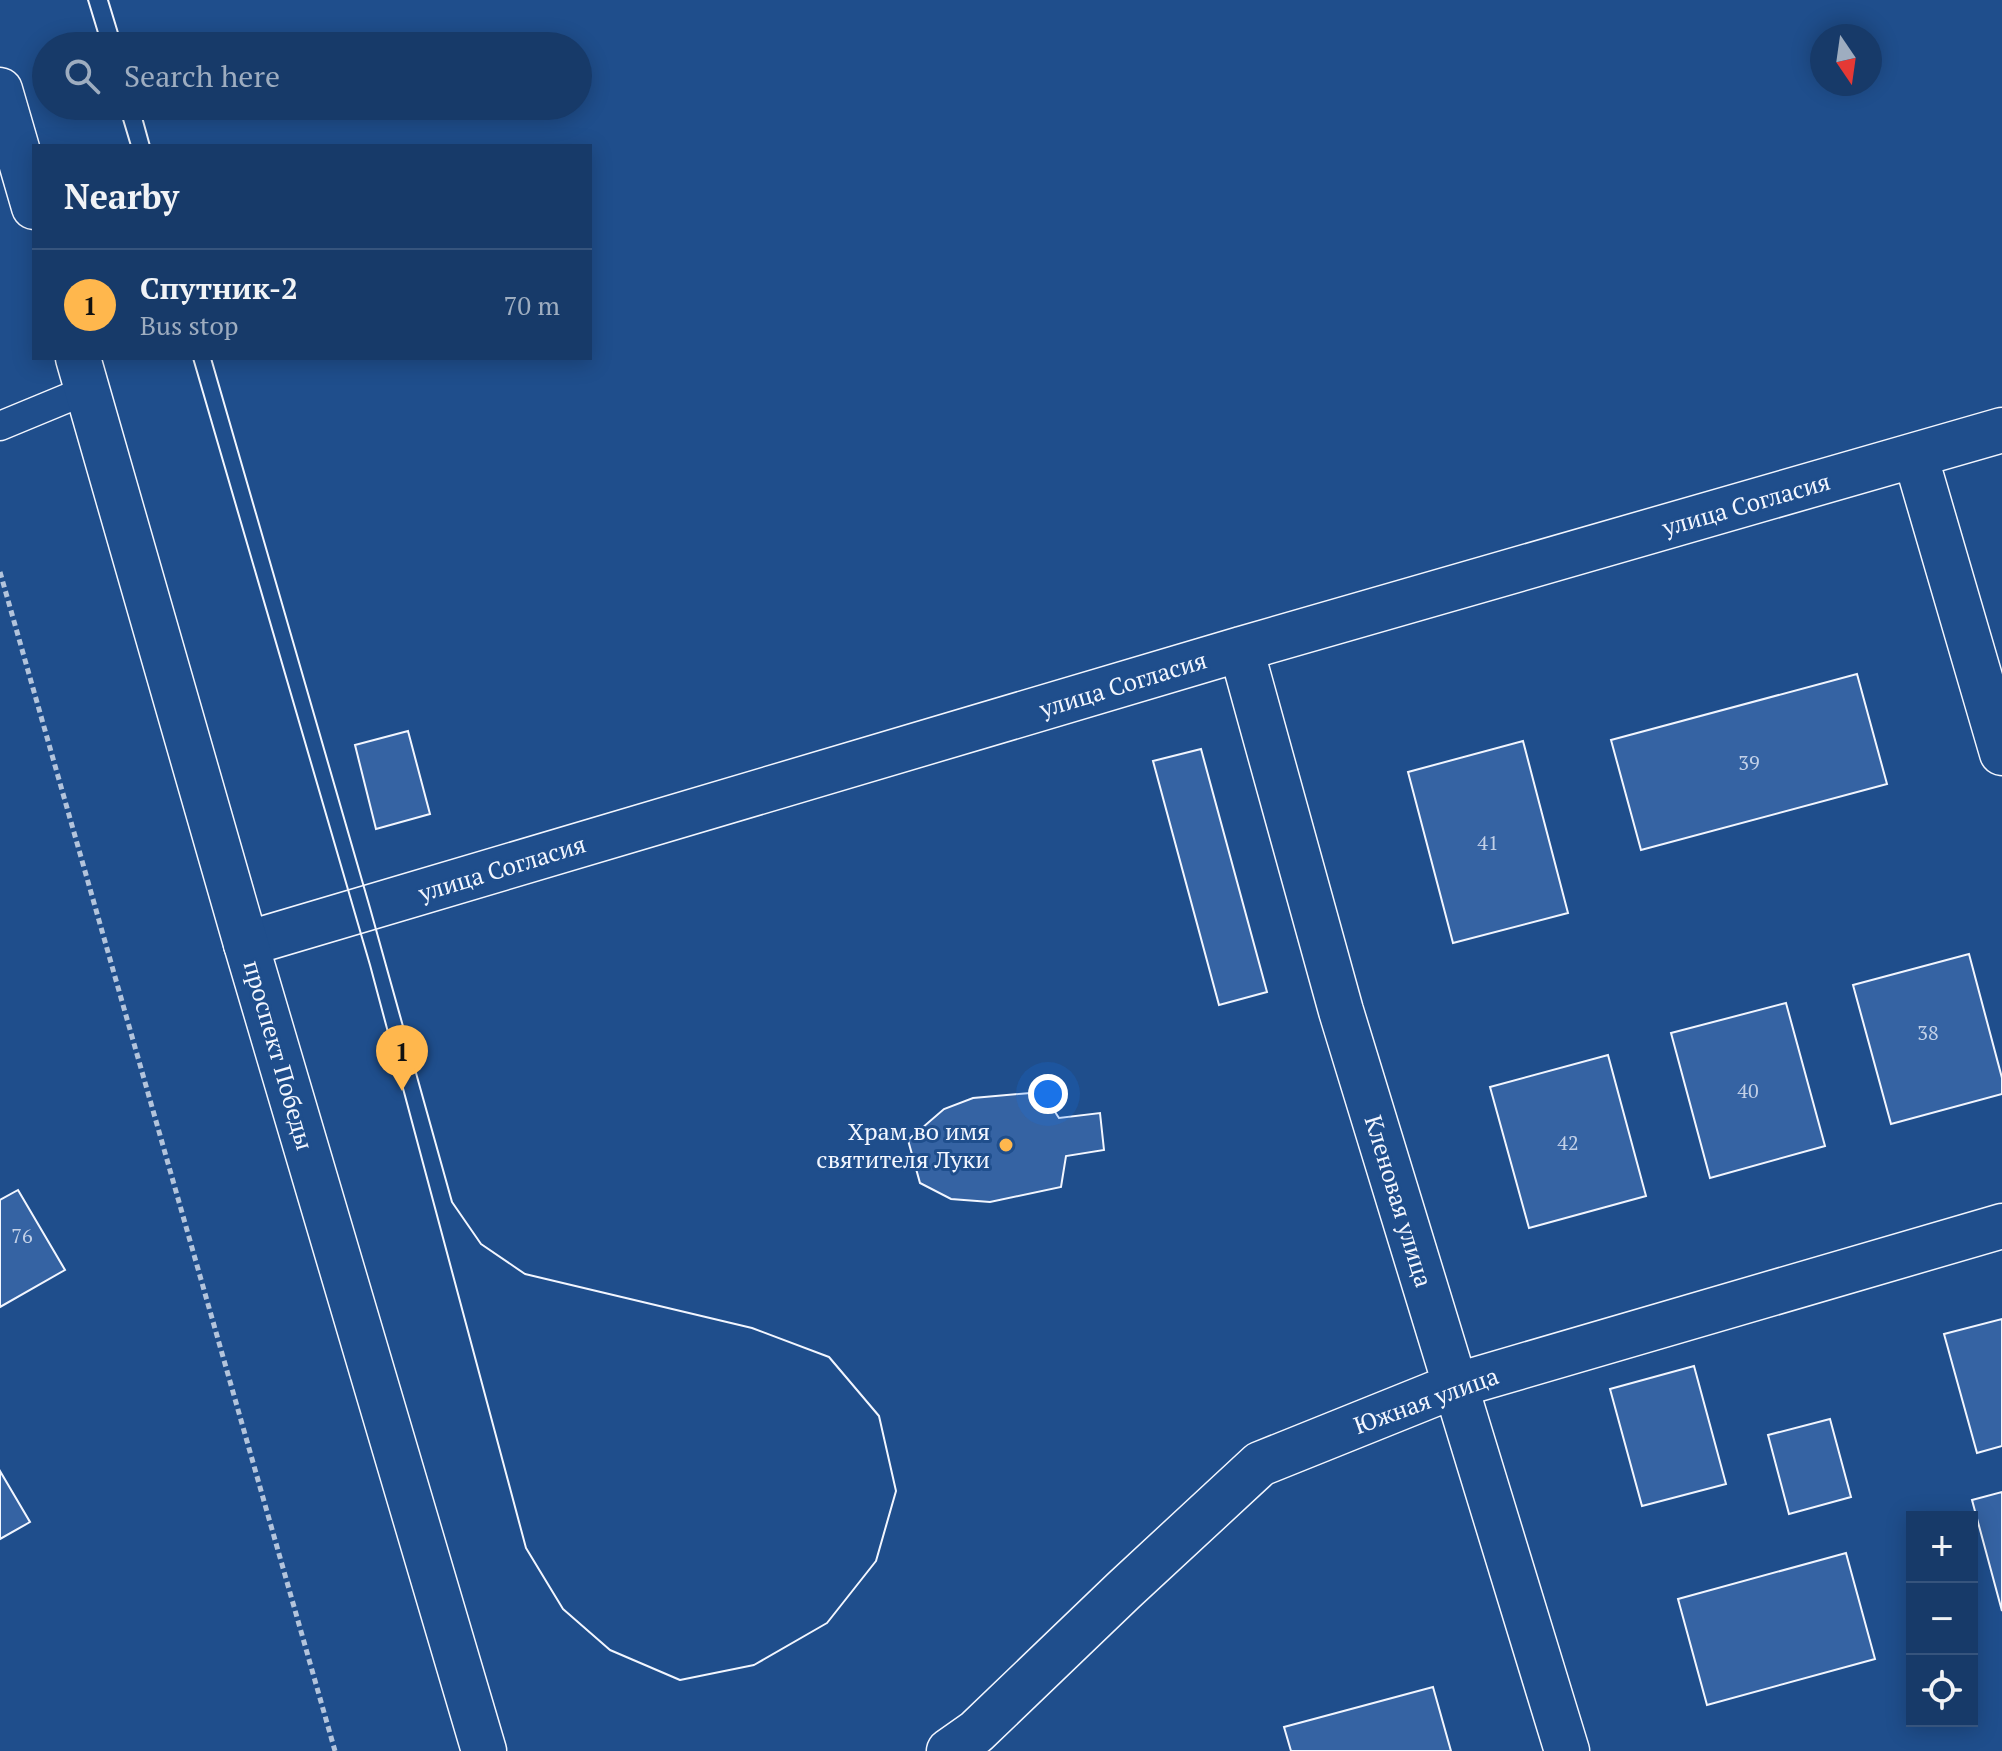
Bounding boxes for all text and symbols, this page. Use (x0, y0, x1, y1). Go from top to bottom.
north arrow (1810, 24, 1882, 96)
search box (32, 32, 592, 120)
icon: search (60, 54, 104, 98)
text: Search here (124, 56, 280, 96)
text: Nearby (64, 174, 179, 219)
text: Спутник-2 (140, 268, 298, 308)
text: 1 (83, 288, 97, 322)
text: 70 m (504, 288, 560, 322)
text: Bus stop (140, 308, 239, 342)
street label: улица Согласия (1657, 465, 1834, 544)
street label: улица Согласия (1034, 643, 1211, 725)
house number: 39 (1738, 749, 1760, 776)
street label: улица Согласия (413, 827, 590, 909)
house number: 41 (1477, 829, 1499, 856)
street label: проспект Победы (237, 956, 321, 1154)
house number: 38 (1917, 1019, 1939, 1046)
pin: 1 (376, 1025, 428, 1091)
your location (1028, 1074, 1068, 1114)
house number: 40 (1737, 1077, 1759, 1104)
street label: Кленовая улица (1358, 1111, 1440, 1291)
place label: Храм во имя святителя Луки (816, 1115, 990, 1175)
house number: 42 (1557, 1129, 1579, 1156)
marker: Храм во имя святителя Луки (997, 1136, 1015, 1154)
house number: 76 (11, 1222, 33, 1249)
street label: Южная улица (1349, 1359, 1503, 1441)
map controls (1906, 1511, 1978, 1727)
button: + (1906, 1511, 1978, 1583)
button: − (1906, 1583, 1978, 1655)
button: locate (1906, 1655, 1978, 1727)

